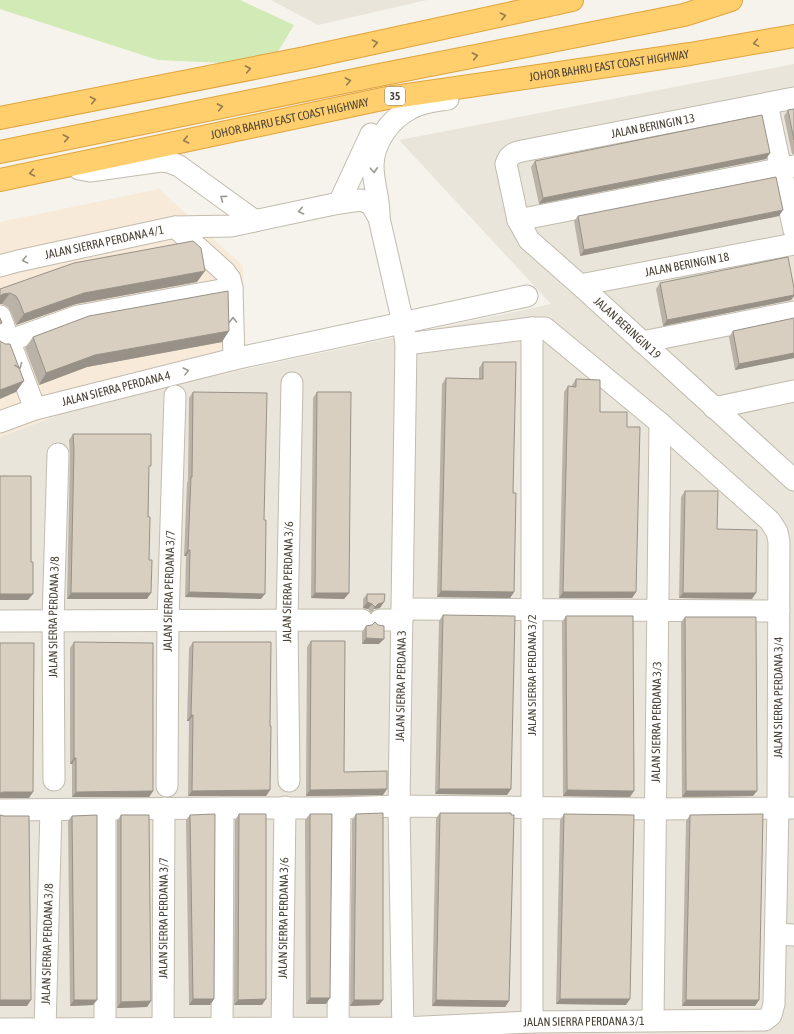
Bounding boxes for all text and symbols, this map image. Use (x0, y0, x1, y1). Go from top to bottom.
one-way arrow (499, 12, 506, 20)
one-way arrow (752, 38, 759, 46)
one-way arrow (372, 39, 379, 47)
street label: JOHOR BAHRU EAST COAST HIGHWAY (528, 47, 691, 84)
one-way arrow (472, 52, 479, 60)
one-way arrow (245, 65, 251, 74)
one-way arrow (345, 77, 351, 86)
road number: 35 (385, 87, 405, 105)
street label: JOHOR BAHRU EAST COAST HIGHWAY (209, 95, 371, 142)
one-way arrow (90, 96, 96, 104)
one-way arrow (217, 103, 224, 111)
street label: JALAN BERINGIN 13 (610, 111, 696, 141)
one-way arrow (63, 135, 69, 143)
one-way arrow (183, 136, 189, 144)
one-way arrow (369, 167, 378, 173)
one-way arrow (28, 169, 35, 177)
one-way arrow (221, 196, 228, 203)
one-way arrow (298, 206, 304, 214)
street label: JALAN SIERRA PERDANA 4/1 (43, 223, 166, 262)
street label: JALAN BERINGIN 18 (644, 250, 731, 279)
one-way arrow (22, 255, 28, 263)
street label: JALAN BERINGIN 19 (591, 294, 664, 362)
one-way arrow (229, 317, 237, 323)
one-way arrow (14, 362, 22, 369)
one-way arrow (183, 367, 189, 375)
street label: JALAN SIERRA PERDANA 4 (60, 368, 172, 409)
street label: JALAN SIERRA PERDANA 3/6 (280, 521, 296, 643)
street label: JALAN SIERRA PERDANA 3/7 (161, 530, 178, 652)
street label: JALAN SIERRA PERDANA 3/8 (46, 556, 62, 678)
street label: JALAN SIERRA PERDANA 3/2 (525, 614, 539, 736)
street label: JALAN SIERRA PERDANA 3 (393, 630, 409, 742)
street label: JALAN SIERRA PERDANA 3/4 (771, 636, 786, 758)
street label: JALAN SIERRA PERDANA 3/3 (649, 661, 664, 783)
street label: JALAN SIERRA PERDANA 3/7 (156, 857, 171, 979)
street label: JALAN SIERRA PERDANA 3/6 (276, 857, 291, 979)
street label: JALAN SIERRA PERDANA 3/8 (39, 883, 56, 1005)
street label: JALAN SIERRA PERDANA 3/1 (523, 1014, 645, 1029)

